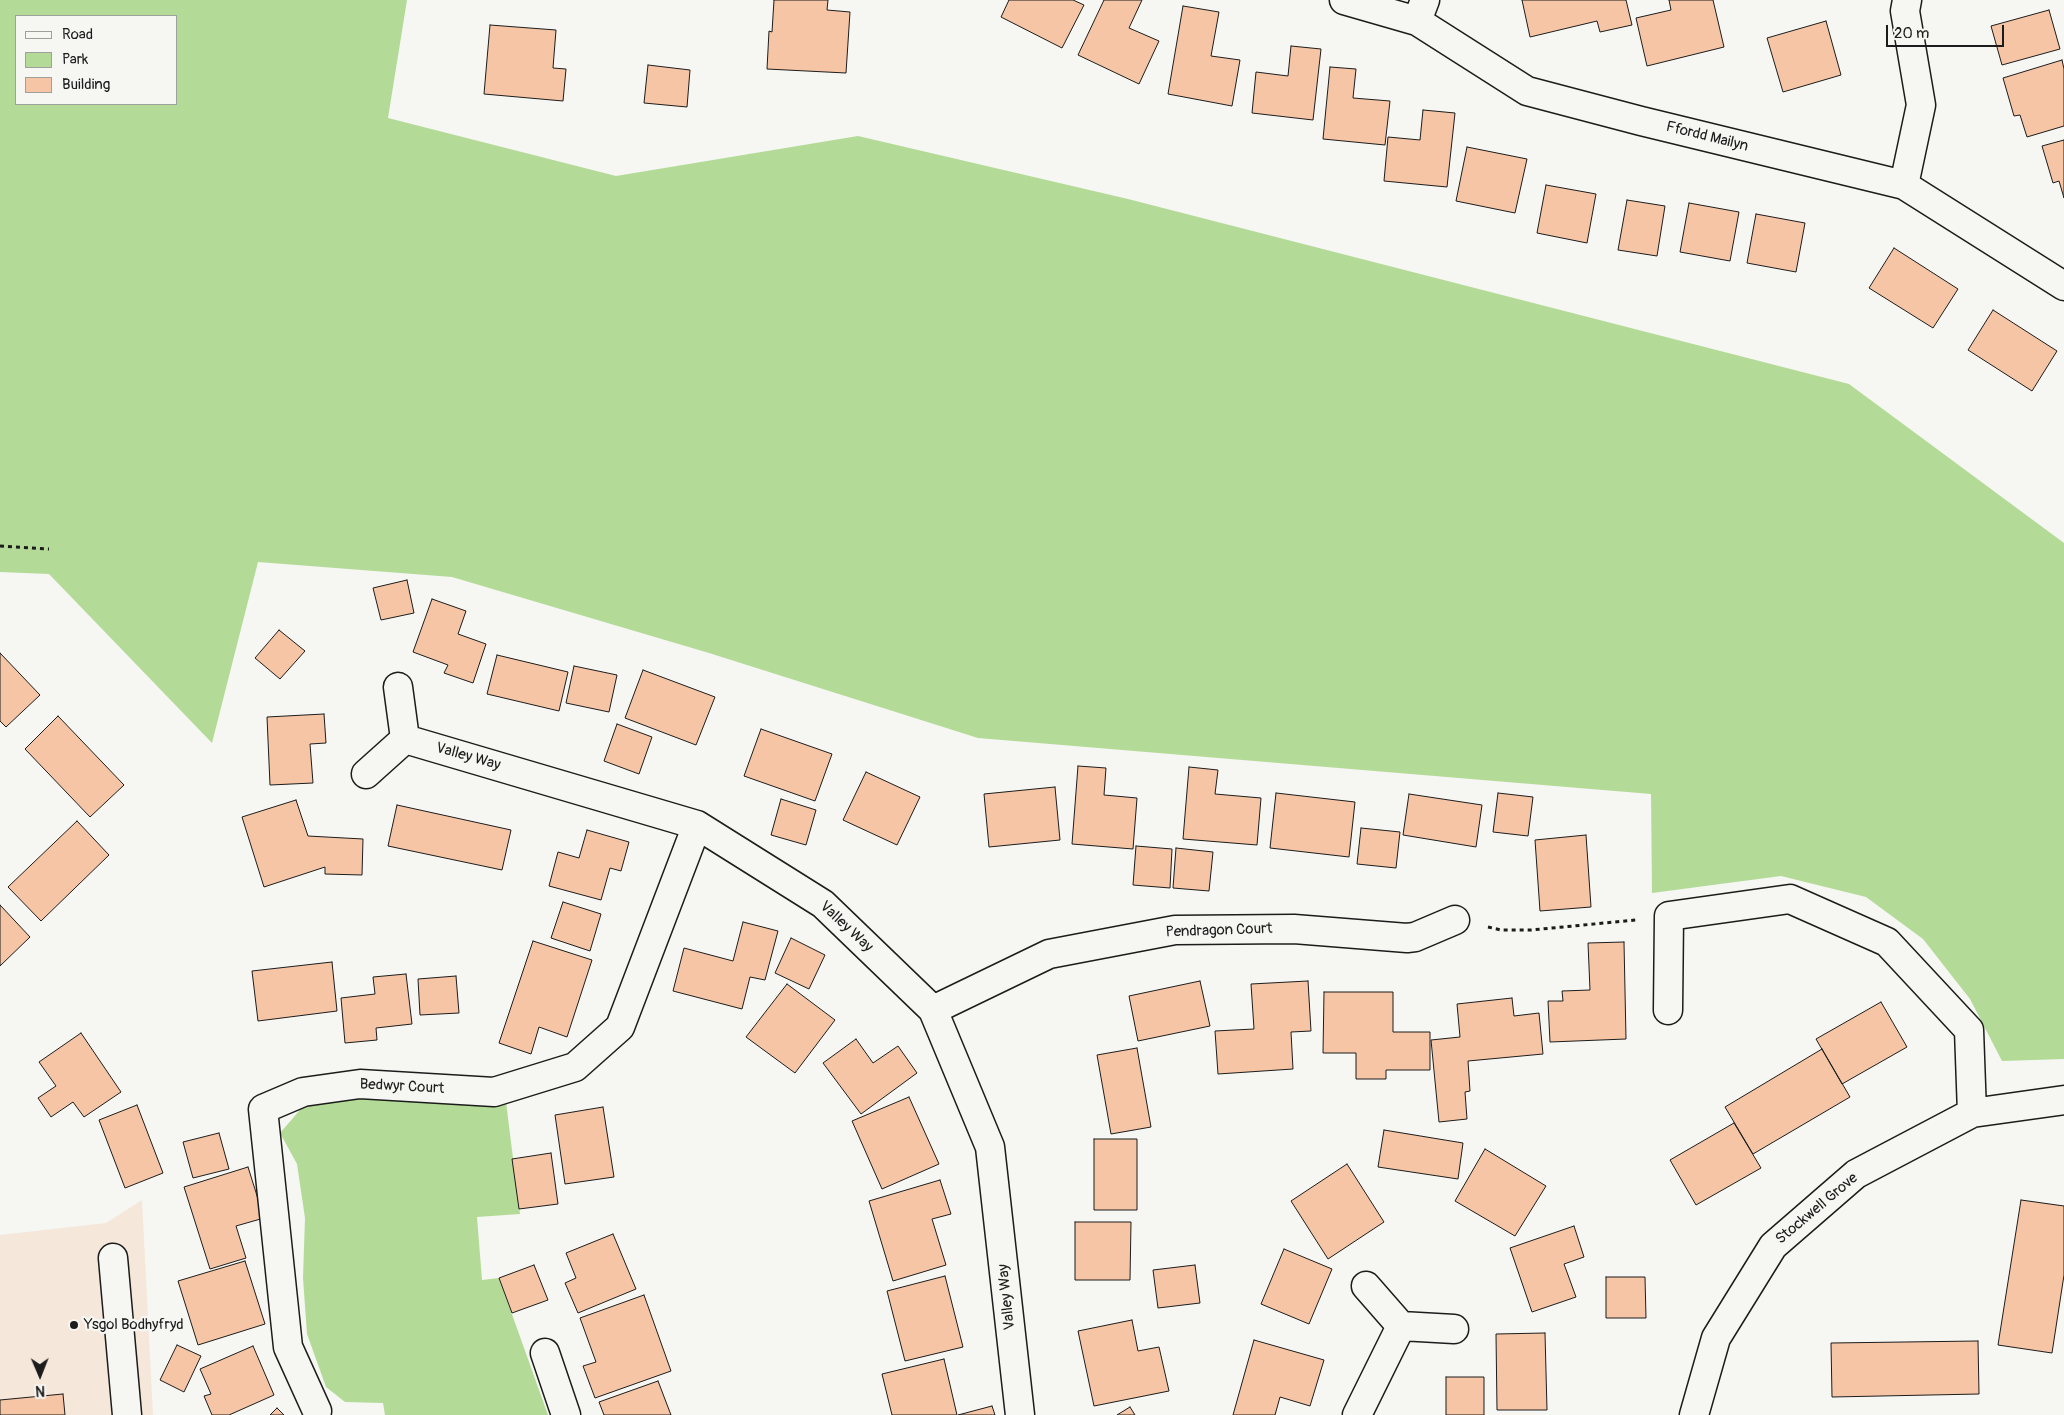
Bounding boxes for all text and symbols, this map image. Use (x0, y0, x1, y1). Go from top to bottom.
legend (15, 15, 178, 105)
scale bar (1889, 15, 2006, 47)
text: 20 m (1894, 24, 1929, 43)
text: Road (62, 25, 93, 44)
text: Park (62, 50, 88, 69)
text: Building (62, 75, 110, 94)
street label: Ffordd Mailyn (1664, 118, 1750, 156)
street label: Valley Way (434, 739, 502, 775)
street label: Valley Way (816, 898, 876, 956)
street label: Pendragon Court (1165, 920, 1273, 942)
street label: Bedwyr Court (359, 1076, 445, 1098)
street label: Stockwell Grove (1772, 1169, 1862, 1249)
street label: Valley Way (995, 1263, 1019, 1331)
place label: Ysgol Bodhyfryd (84, 1316, 184, 1334)
marker: Ysgol Bodhyfryd (68, 1319, 80, 1331)
north arrow (15, 1350, 65, 1400)
text: N (35, 1382, 45, 1399)

